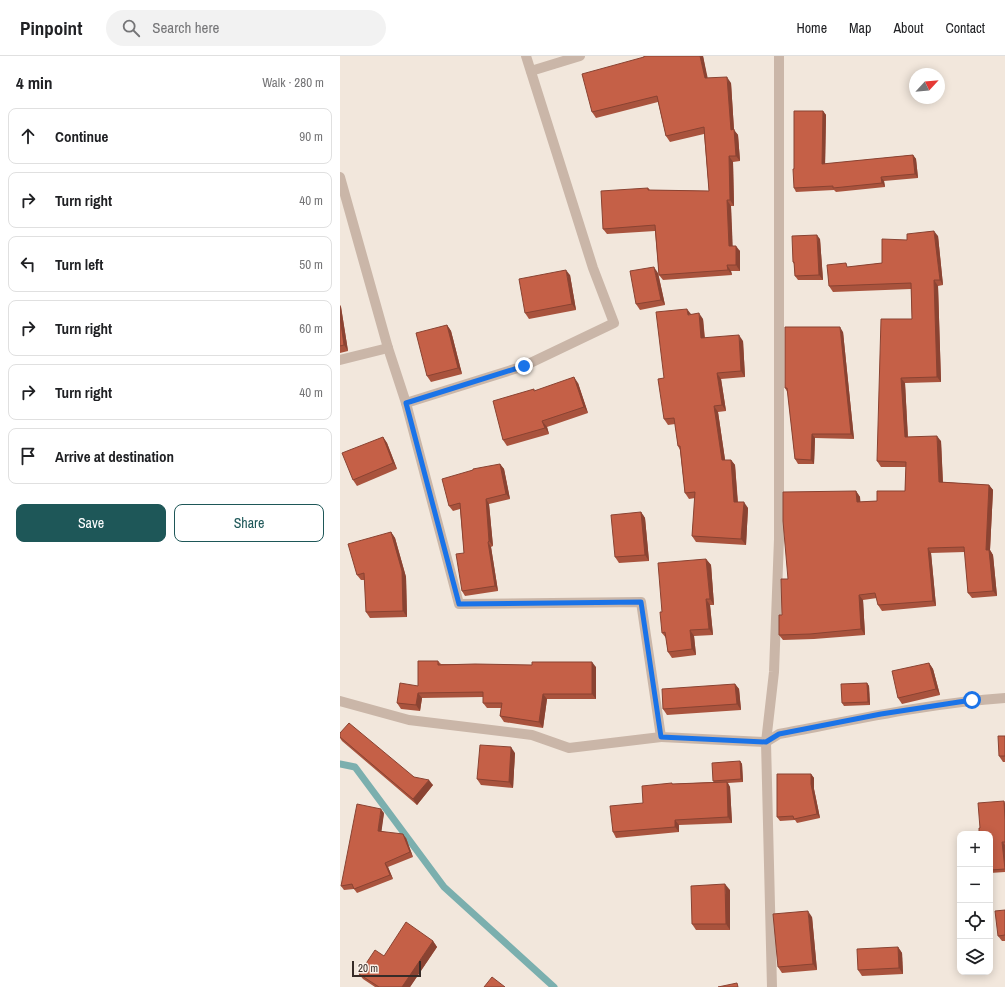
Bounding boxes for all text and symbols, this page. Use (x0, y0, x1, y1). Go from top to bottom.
search box (106, 10, 386, 46)
text: Pinpoint (20, 15, 82, 41)
icon: search (120, 17, 142, 39)
text: Search here (152, 17, 219, 38)
text: Home (796, 19, 827, 37)
text: Map (849, 19, 871, 37)
text: About (893, 19, 923, 37)
text: Contact (945, 19, 985, 37)
north arrow (909, 68, 945, 104)
text: 4 min (16, 71, 52, 94)
text: Walk · 280 m (262, 74, 324, 91)
icon: ahead (17, 125, 39, 147)
text: Continue (55, 126, 108, 147)
text: 90 m (299, 128, 323, 145)
icon: right (17, 189, 39, 211)
text: Turn right (55, 190, 112, 211)
text: 40 m (299, 192, 323, 209)
icon: left (17, 253, 39, 275)
text: Turn left (55, 254, 103, 275)
text: 50 m (299, 256, 323, 273)
icon: right (17, 317, 39, 339)
text: Turn right (55, 318, 112, 339)
text: 60 m (299, 320, 323, 337)
route end (515, 357, 533, 375)
icon: right (17, 381, 39, 403)
text: Turn right (55, 382, 112, 403)
text: 40 m (299, 384, 323, 401)
icon: arrive (17, 445, 39, 467)
text: Arrive at destination (55, 446, 174, 467)
button: Save (16, 504, 166, 542)
button: Share (174, 504, 324, 542)
route start (963, 691, 981, 709)
map controls (957, 831, 993, 975)
button: + (957, 831, 993, 867)
button: − (957, 867, 993, 903)
button: locate (957, 903, 993, 939)
button: layers (957, 939, 993, 975)
scale bar (352, 959, 421, 978)
text: 20 m (358, 961, 378, 975)

